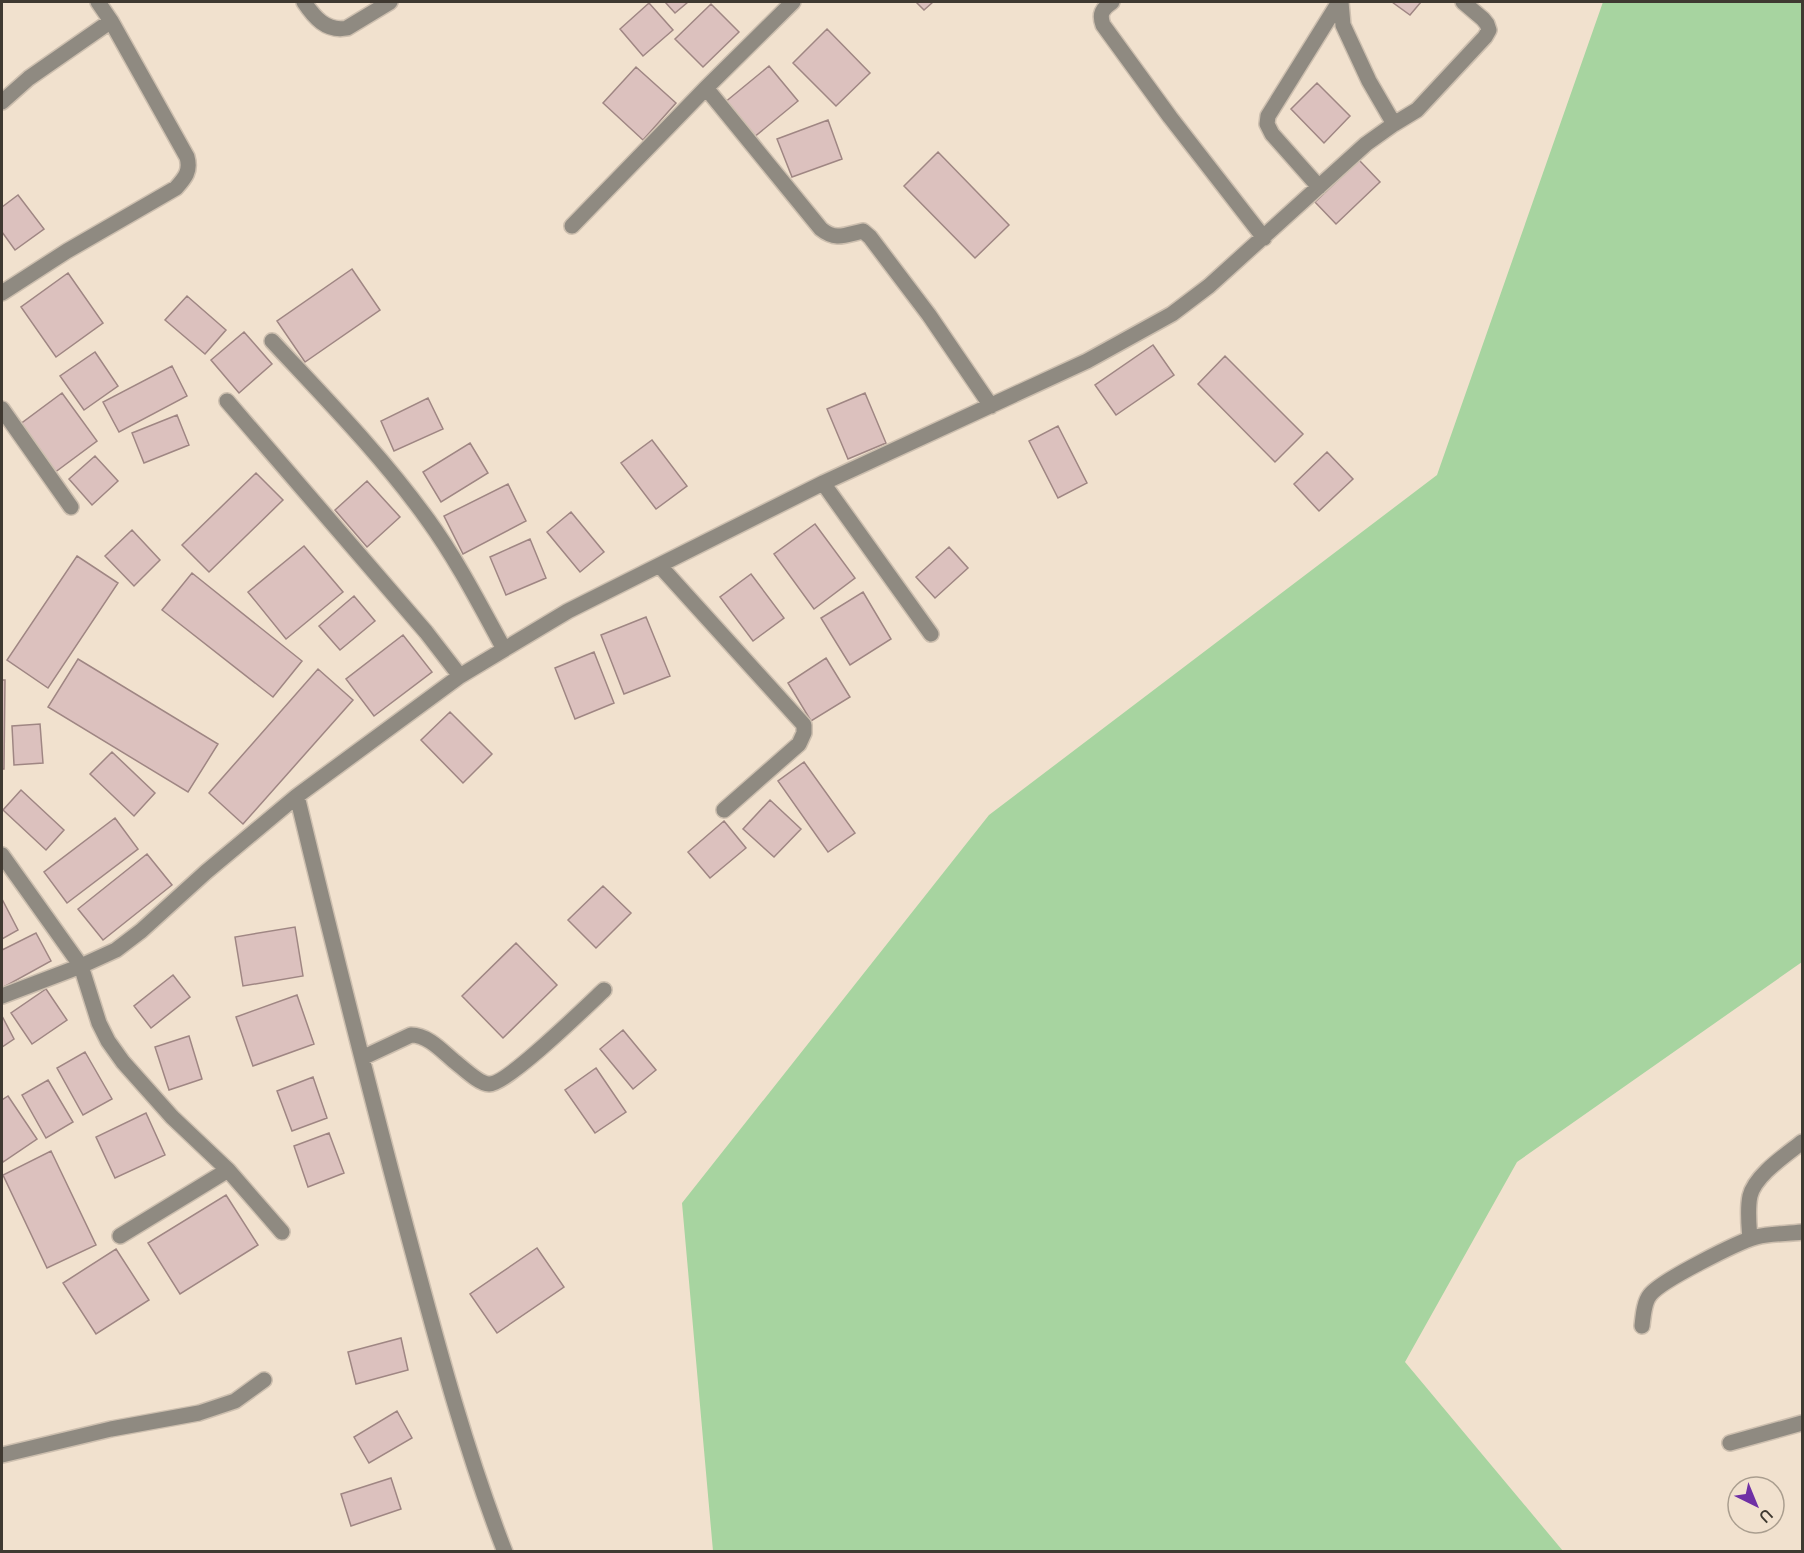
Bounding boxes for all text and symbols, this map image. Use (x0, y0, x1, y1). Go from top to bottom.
north arrow (1726, 1475, 1786, 1535)
text: U (1755, 1504, 1778, 1528)

